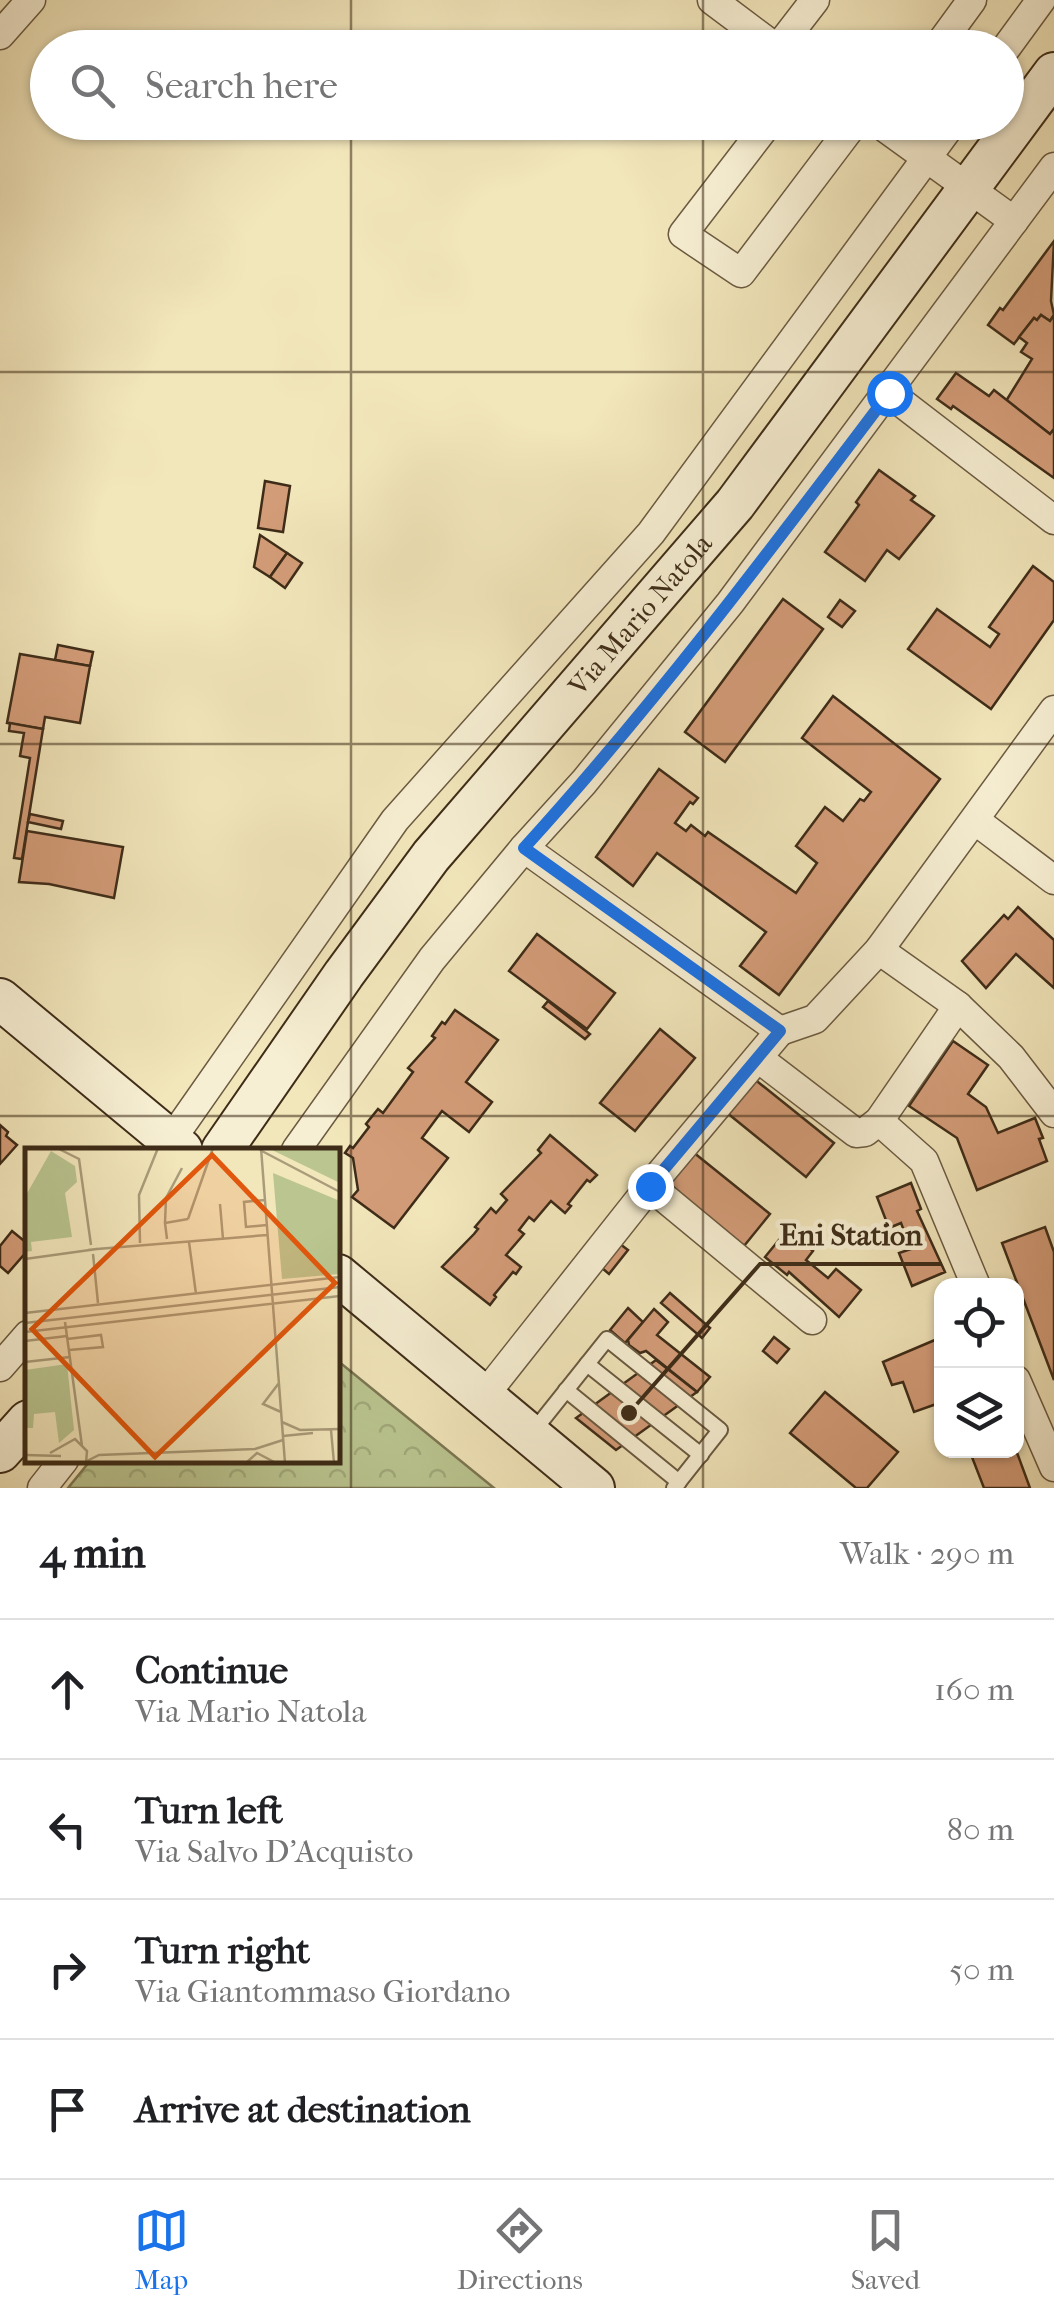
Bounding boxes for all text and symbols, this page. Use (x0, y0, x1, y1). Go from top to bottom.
search box (30, 30, 1024, 140)
icon: search (65, 58, 120, 113)
text: Search here (145, 63, 338, 108)
route start (867, 371, 913, 417)
street label: Via Mario Natola (561, 527, 719, 703)
inset map (25, 1148, 340, 1463)
route end (628, 1164, 674, 1210)
callout: Eni Station (760, 1204, 942, 1264)
text: Eni Station (780, 1218, 923, 1253)
map controls (934, 1278, 1024, 1458)
button: locate (934, 1278, 1024, 1368)
button: layers (934, 1368, 1024, 1458)
text: 4 min (40, 1529, 146, 1578)
text: Walk · 290 m (840, 1535, 1014, 1572)
text: Continue (135, 1648, 288, 1693)
icon: ahead (40, 1662, 95, 1717)
text: 160 m (934, 1671, 1014, 1708)
text: Via Mario Natola (135, 1693, 366, 1730)
text: Turn left (135, 1788, 283, 1833)
icon: left (40, 1802, 95, 1857)
text: 80 m (947, 1811, 1014, 1848)
text: Via Salvo D'Acquisto (135, 1833, 413, 1870)
text: Turn right (135, 1928, 310, 1973)
icon: right (40, 1942, 95, 1997)
text: 50 m (949, 1951, 1014, 1988)
text: Via Giantommaso Giordano (135, 1973, 510, 2010)
icon: arrive (40, 2082, 95, 2137)
text: Arrive at destination (135, 2087, 471, 2132)
tab: Map (134, 2203, 189, 2296)
tab: Directions (457, 2203, 583, 2296)
tab: Saved (851, 2203, 920, 2296)

